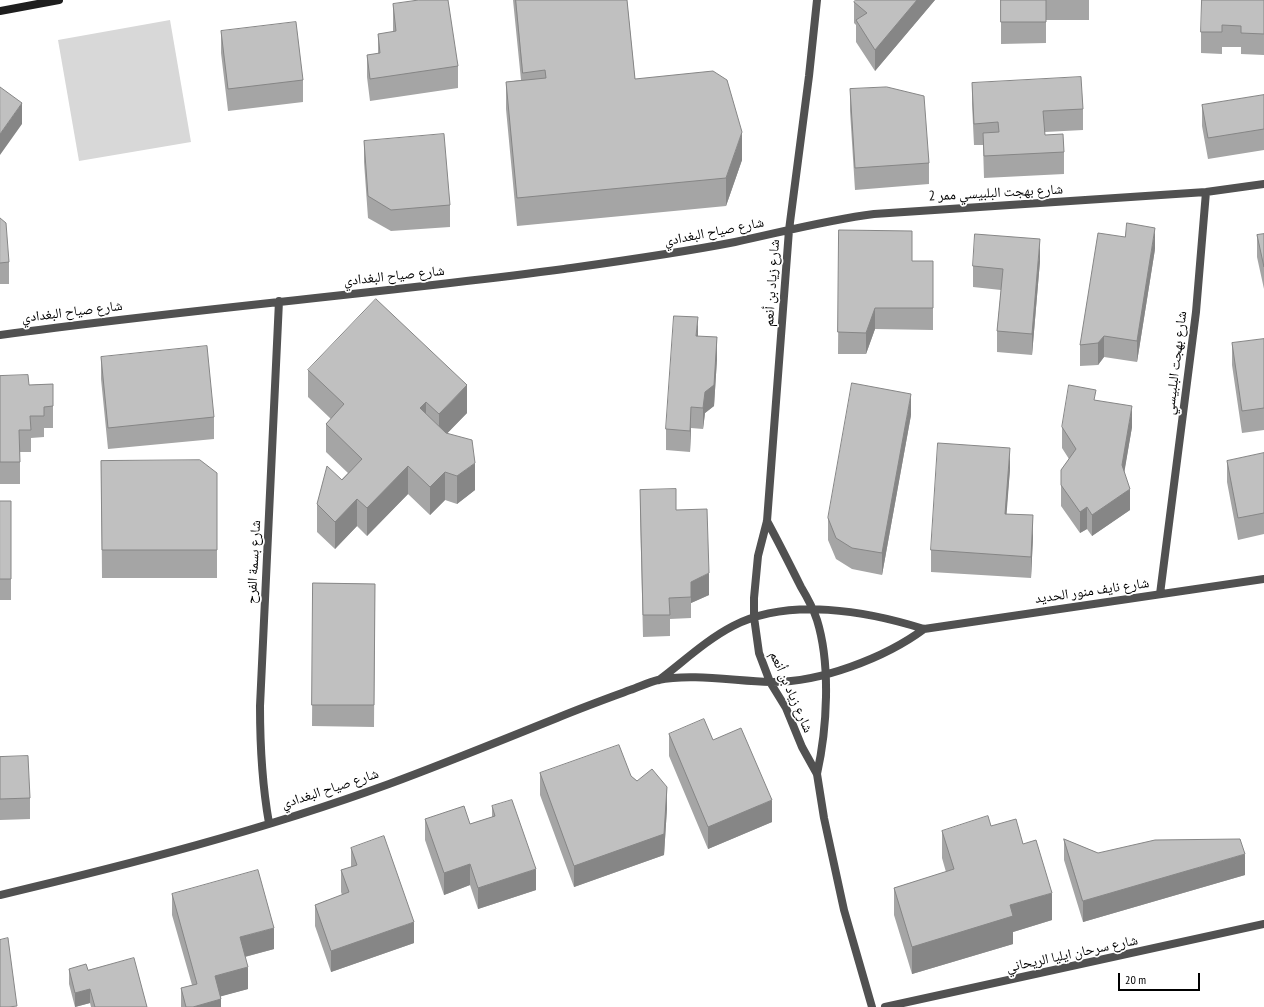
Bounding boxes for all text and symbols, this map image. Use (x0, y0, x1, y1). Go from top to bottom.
street label: شارع بهجت البلبيسي ممر 2 (928, 181, 1064, 205)
street label: شارع صياح البغدادي (663, 214, 765, 250)
street label: شارع زياد بن أنعم (761, 239, 783, 327)
street label: شارع صياح البغدادي (343, 262, 445, 290)
street label: شارع صياح البغدادي (21, 297, 123, 327)
street label: شارع بهجت البلبيسي (1161, 310, 1191, 416)
street label: شارع بسمة الفرح (243, 520, 265, 604)
street label: شارع نايف منور الحديد (1034, 575, 1150, 607)
street label: شارع زياد بن أنعم (766, 649, 816, 735)
street label: شارع صياح البغدادي (279, 765, 381, 813)
street label: شارع سرحان ايليا الريحاني (1005, 932, 1139, 976)
scale bar (1120, 965, 1202, 991)
text: 20 m (1125, 972, 1146, 987)

